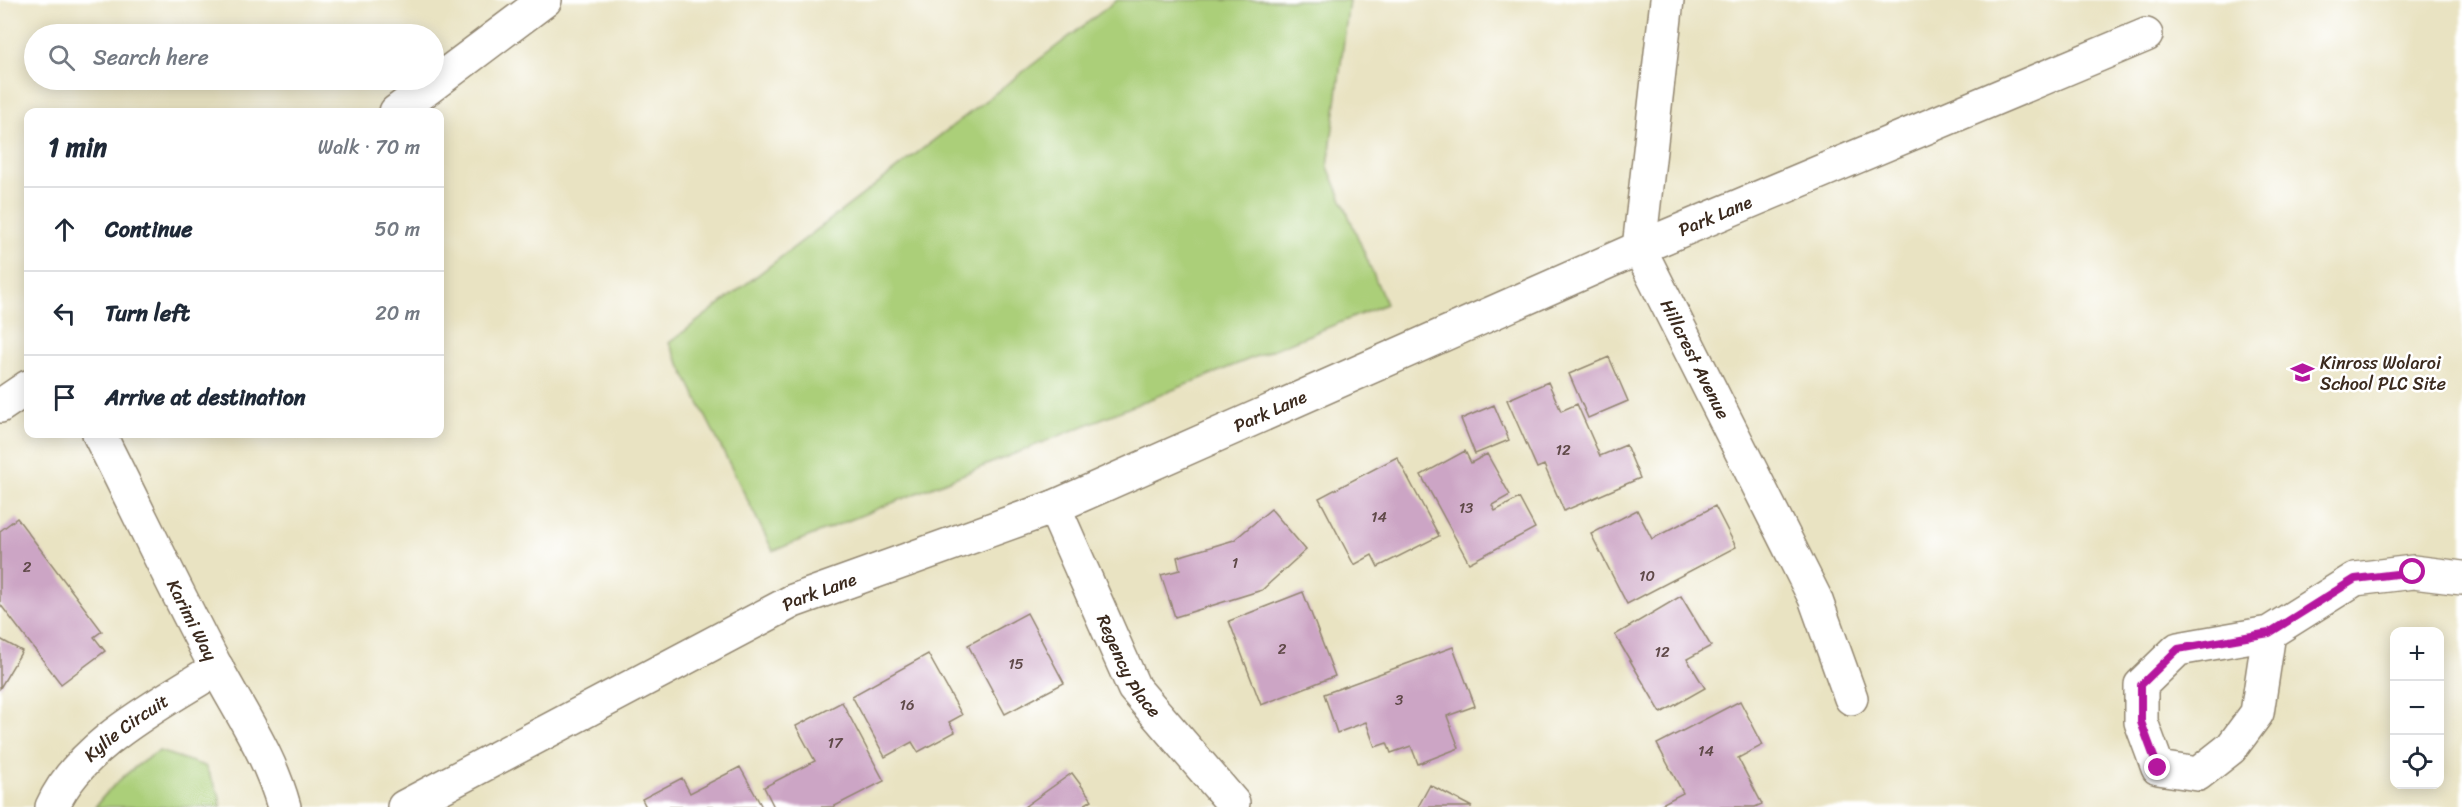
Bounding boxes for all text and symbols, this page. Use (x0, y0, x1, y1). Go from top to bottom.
search box (24, 24, 444, 90)
text: Search here (93, 38, 209, 77)
icon: search (45, 41, 78, 74)
text: 1 min (48, 124, 107, 170)
text: Walk · 70 m (318, 130, 420, 165)
street label: Park Lane (1673, 186, 1757, 246)
text: Continue (105, 210, 193, 249)
text: 50 m (375, 212, 420, 247)
icon: ahead (48, 213, 81, 246)
street label: Hillcrest Avenue (1651, 293, 1739, 425)
text: Turn left (105, 294, 190, 333)
text: 20 m (375, 296, 420, 331)
icon: left (48, 297, 81, 330)
place label: Kinross Wolaroi School PLC Site (2320, 347, 2446, 400)
school or university icon: Kinross Wolaroi School PLC Site (2289, 360, 2315, 386)
text: Arrive at destination (105, 378, 306, 417)
icon: arrive (48, 381, 81, 414)
street label: Park Lane (1228, 381, 1312, 442)
house number: 12 (1555, 437, 1571, 463)
house number: 13 (1459, 495, 1473, 521)
house number: 14 (1371, 504, 1387, 530)
house number: 1 (1232, 550, 1238, 576)
house number: 2 (23, 554, 32, 580)
route start (2399, 558, 2425, 584)
street label: Park Lane (776, 563, 861, 620)
house number: 10 (1639, 563, 1655, 589)
street label: Karimi Way (158, 574, 226, 667)
street label: Regency Place (1087, 609, 1169, 725)
map controls (2390, 627, 2444, 789)
button: + (2390, 627, 2444, 681)
house number: 2 (1278, 636, 1287, 662)
house number: 12 (1654, 639, 1670, 665)
house number: 15 (1008, 651, 1024, 677)
button: − (2390, 681, 2444, 735)
street label: Kylie Circuit (76, 685, 175, 770)
house number: 3 (1395, 687, 1403, 713)
house number: 16 (900, 692, 914, 718)
house number: 17 (827, 730, 844, 756)
button: locate (2390, 735, 2444, 789)
house number: 14 (1698, 738, 1714, 764)
route end (2144, 754, 2170, 780)

